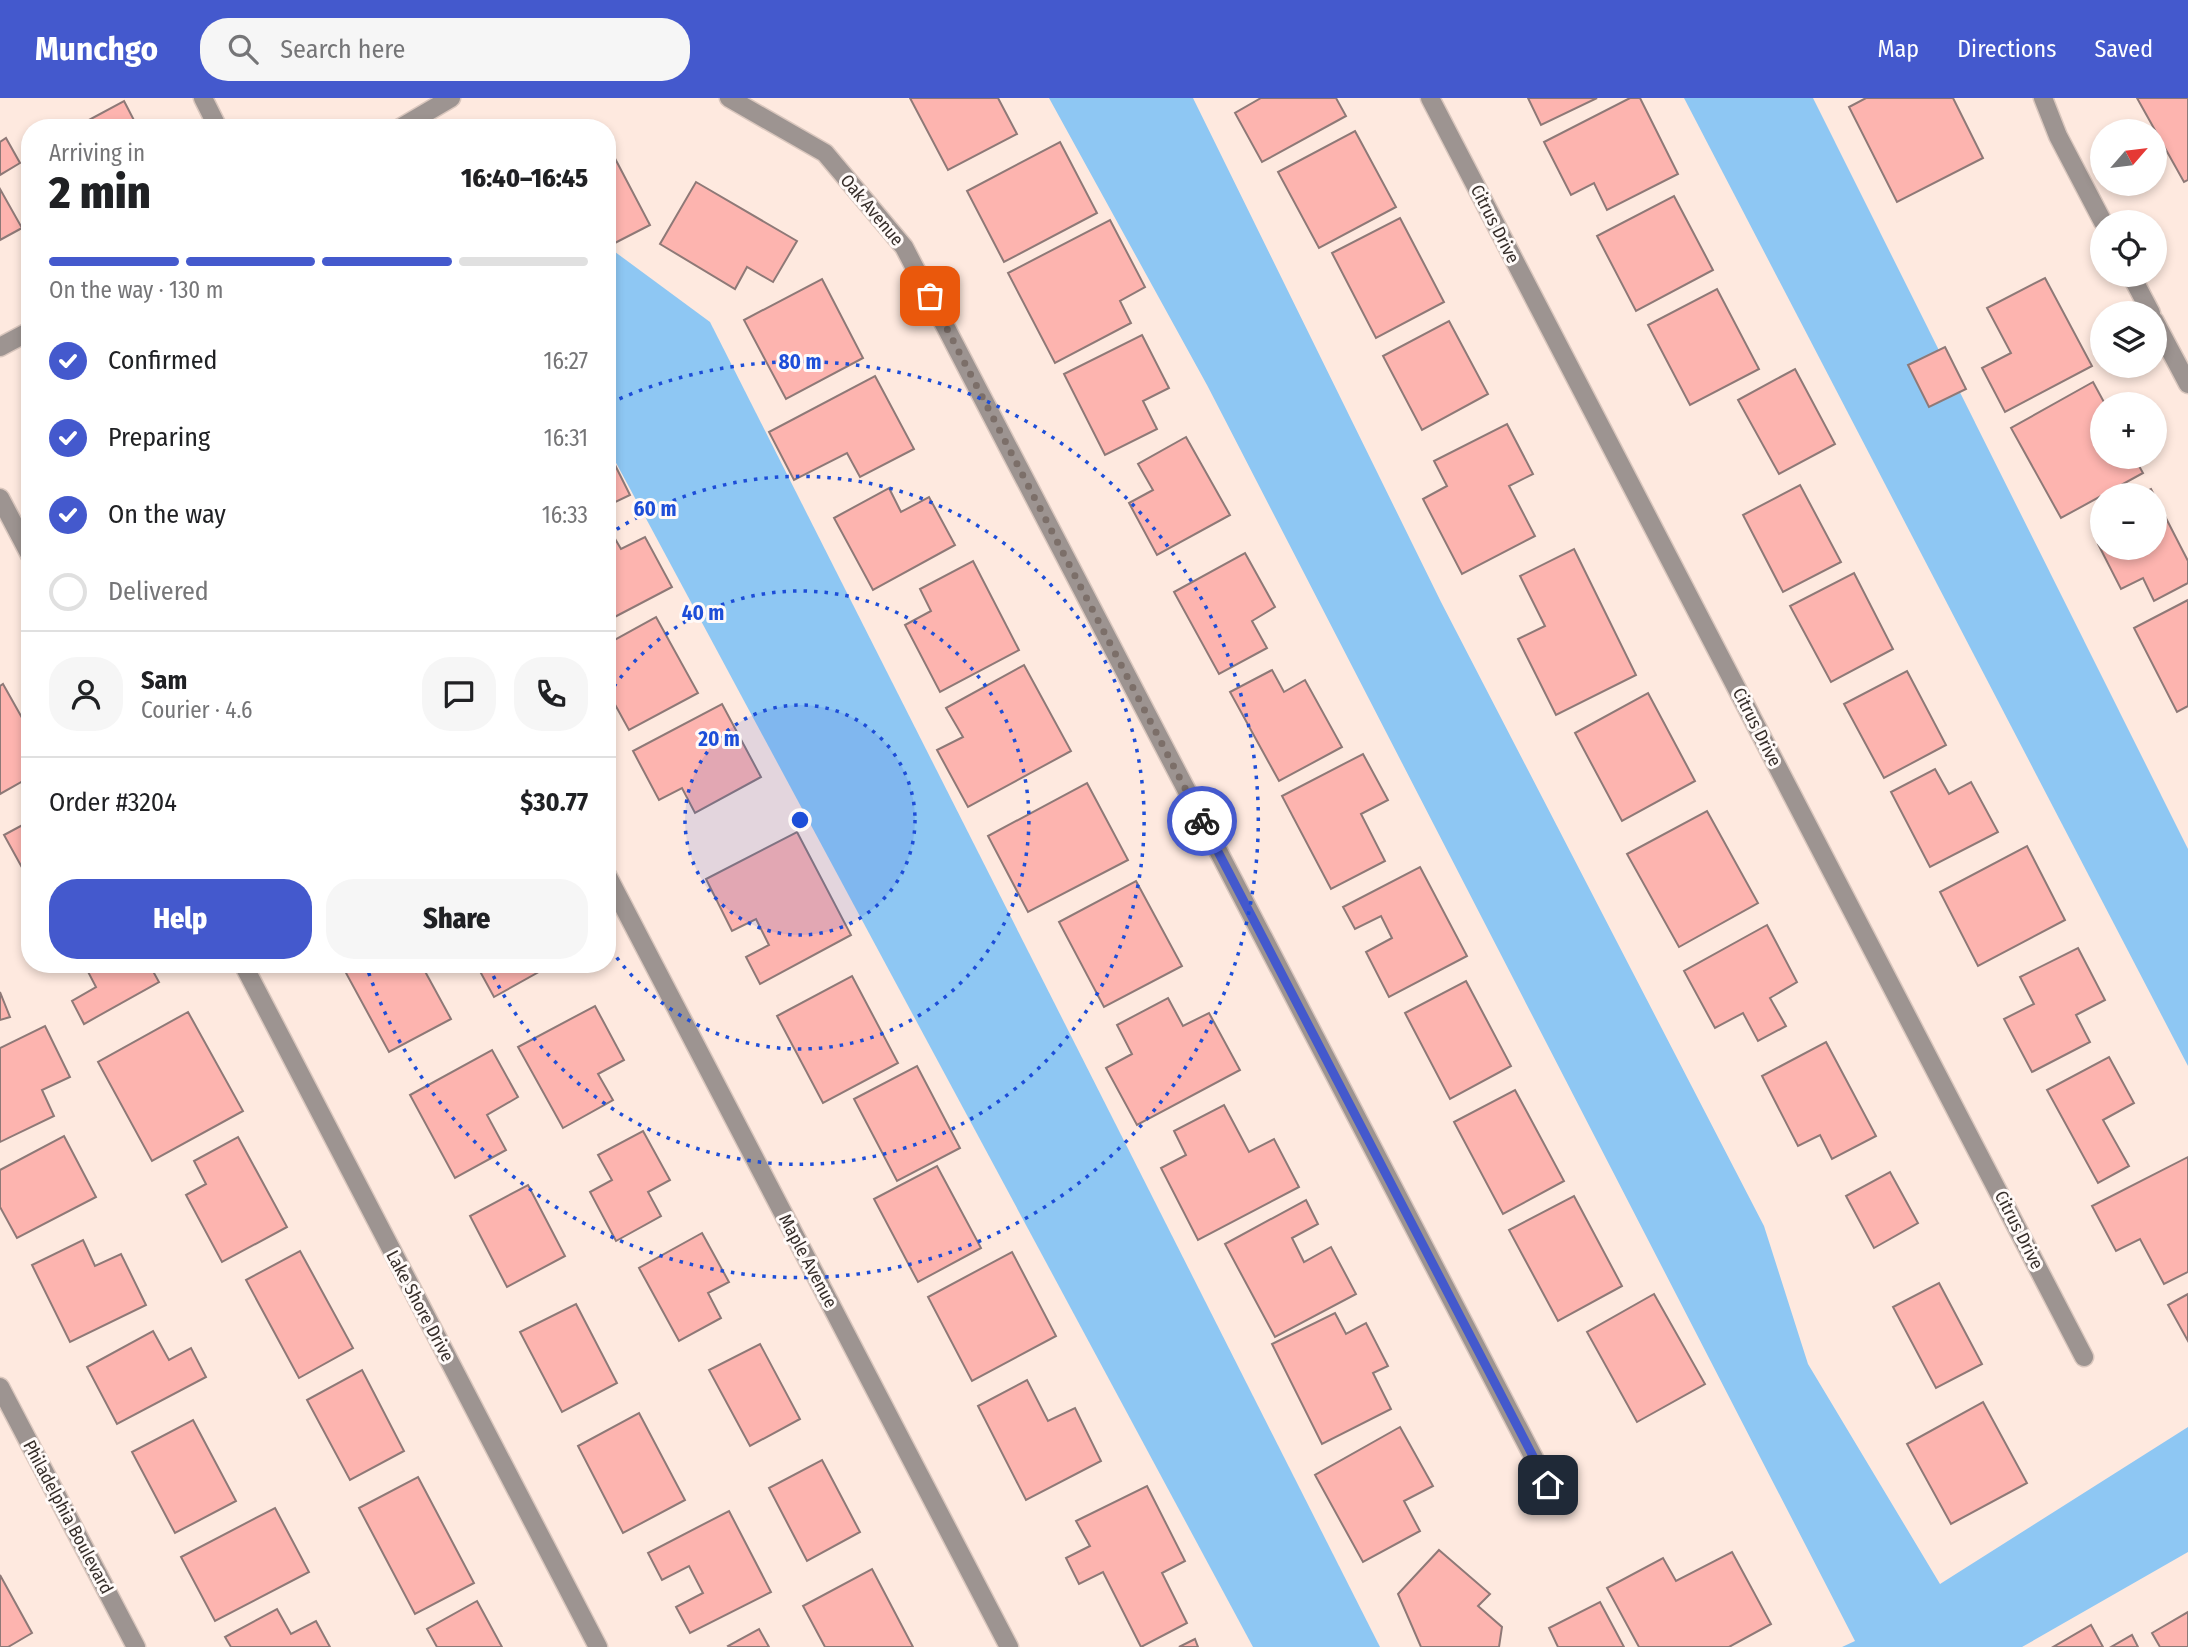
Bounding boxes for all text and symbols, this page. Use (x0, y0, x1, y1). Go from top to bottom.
search box (200, 18, 690, 81)
text: Munchgo (35, 29, 158, 69)
icon: search (224, 30, 262, 68)
text: Search here (280, 34, 405, 65)
text: Map (1878, 35, 1919, 63)
text: Directions (1957, 35, 2056, 63)
text: Saved (2094, 35, 2153, 63)
north arrow (2090, 119, 2166, 196)
map controls (2090, 119, 2167, 560)
text: Arriving in (49, 139, 145, 167)
text: 16:40–16:45 (461, 163, 588, 194)
text: 2 min (49, 165, 151, 220)
street label: Oak Avenue (836, 170, 908, 250)
street label: Citrus Drive (1466, 181, 1524, 267)
button: locate (2090, 210, 2167, 287)
pin (900, 266, 960, 326)
text: On the way · 130 m (49, 276, 223, 304)
icon: bag (911, 277, 949, 315)
button: layers (2090, 301, 2167, 378)
icon: check (49, 342, 87, 380)
text: Confirmed (108, 345, 218, 376)
text: 16:27 (543, 347, 588, 375)
text: 80 m (779, 349, 821, 375)
button: + (2090, 392, 2167, 469)
icon: check (49, 419, 87, 457)
text: Preparing (108, 422, 210, 453)
text: 16:31 (544, 424, 588, 452)
button: − (2090, 483, 2167, 560)
icon: check (49, 496, 87, 534)
text: 60 m (634, 496, 676, 522)
text: On the way (108, 499, 226, 530)
text: 16:33 (542, 501, 588, 529)
text: Delivered (108, 576, 209, 607)
text: 40 m (682, 600, 724, 626)
button: person (49, 657, 123, 731)
button: chat (422, 657, 496, 731)
button: phone (514, 657, 588, 731)
text: Sam (141, 665, 187, 696)
street label: Citrus Drive (1728, 684, 1786, 770)
text: Courier · 4.6 (141, 696, 252, 724)
text: 20 m (697, 726, 740, 752)
courier (1167, 786, 1237, 856)
text: Order #3204 (49, 787, 177, 818)
text: $30.77 (520, 787, 588, 818)
icon: bike (1183, 802, 1221, 840)
centre of rings (788, 808, 812, 832)
button: Help (49, 879, 312, 959)
button: Share (326, 879, 588, 959)
street label: Citrus Drive (1990, 1187, 2048, 1273)
street label: Maple Avenue (774, 1210, 842, 1312)
street label: Lake Shore Drive (381, 1247, 459, 1366)
street label: Philadelphia Boulevard (18, 1436, 118, 1598)
pin (1518, 1455, 1578, 1515)
icon: home (1529, 1466, 1567, 1504)

